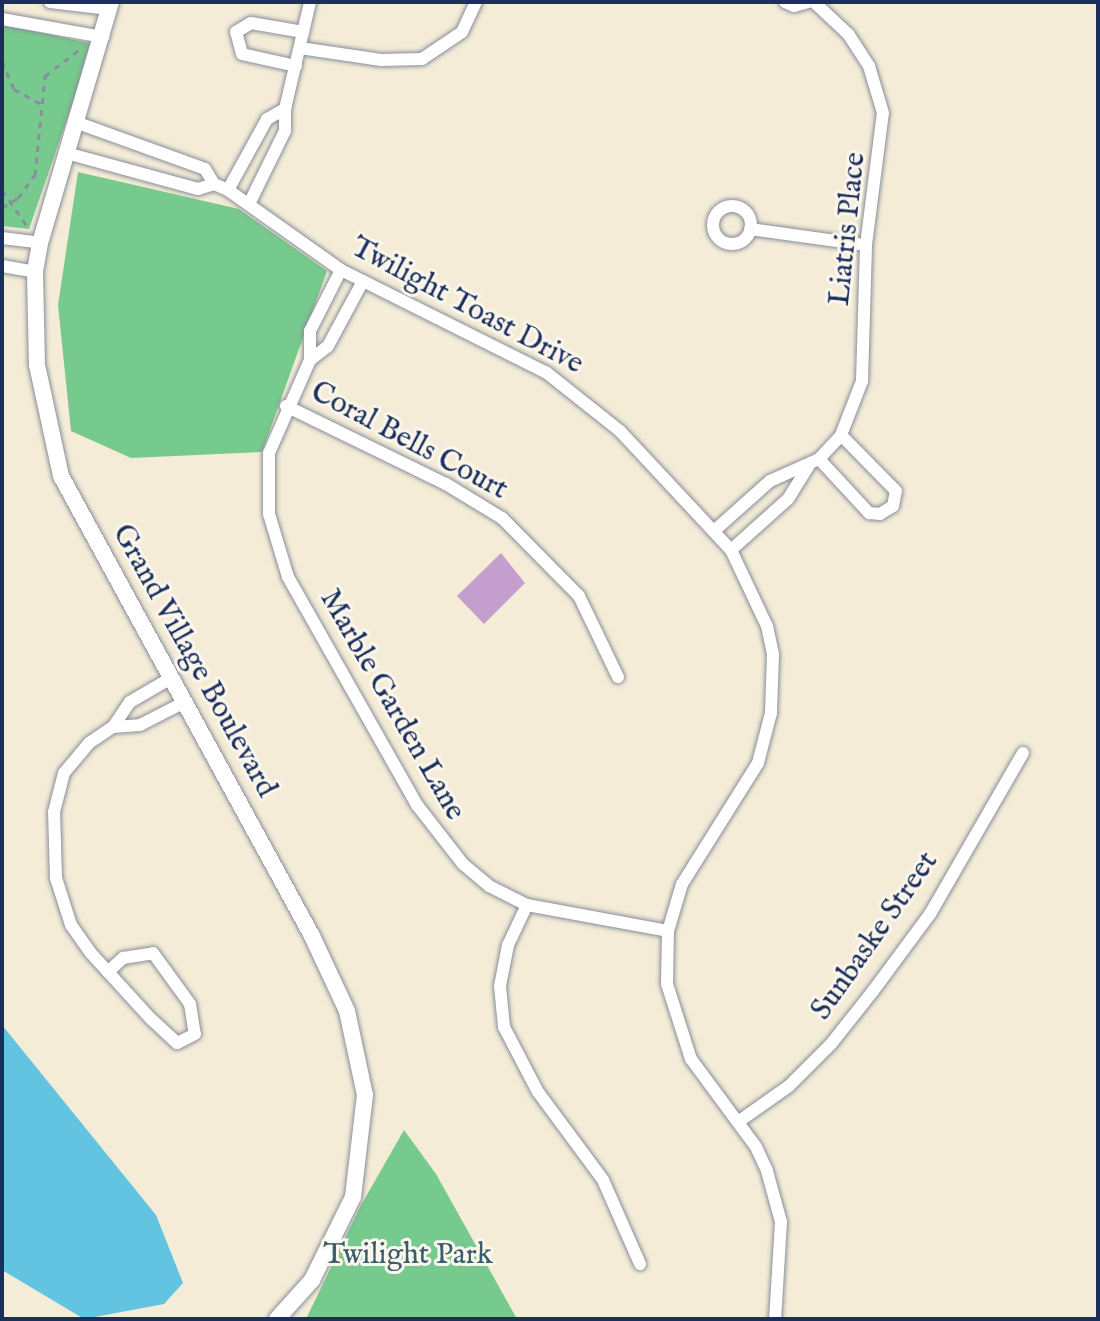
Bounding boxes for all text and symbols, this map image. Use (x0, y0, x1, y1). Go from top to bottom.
street label: Liatris Place (822, 151, 874, 307)
street label: Twilight Toast Drive (345, 230, 589, 382)
street label: Coral Bells Court (304, 374, 514, 508)
street label: Grand Village Boulevard (104, 518, 284, 804)
street label: Marble Garden Lane (311, 583, 473, 827)
street label: Sunbaske Street (804, 845, 946, 1027)
park label: Twilight Park (323, 1237, 493, 1273)

